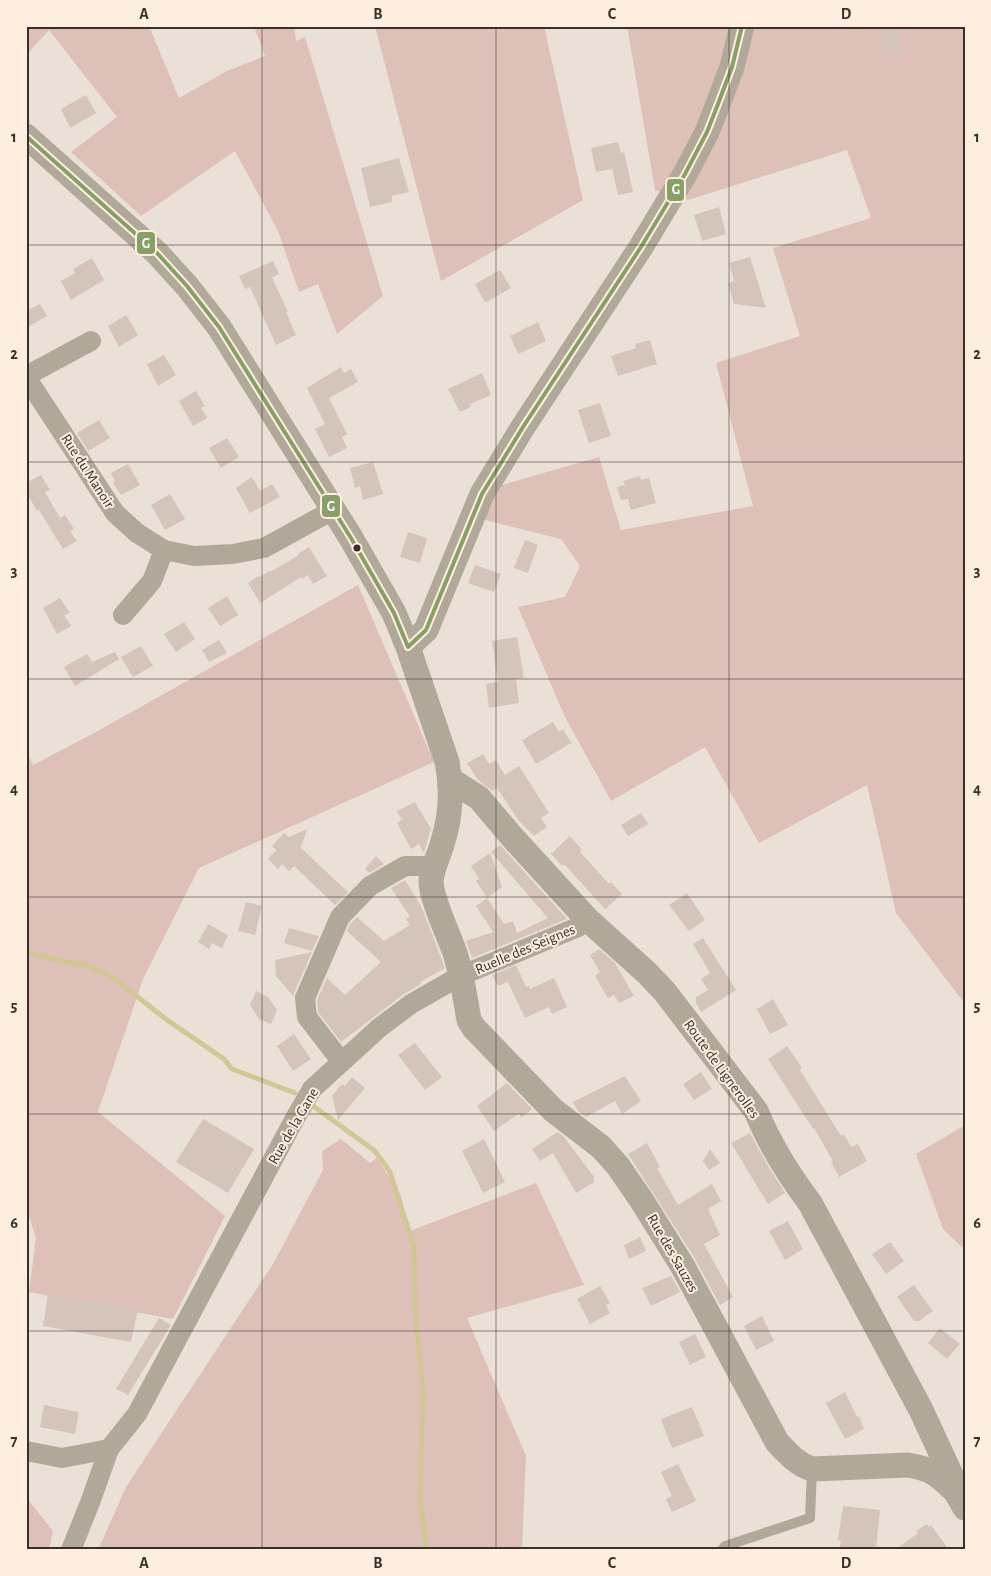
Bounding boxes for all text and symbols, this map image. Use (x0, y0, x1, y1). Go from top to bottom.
text: A (139, 6, 149, 22)
text: B (373, 6, 383, 22)
text: C (608, 6, 617, 22)
text: D (841, 6, 852, 22)
text: 1 (11, 129, 17, 145)
text: 1 (974, 129, 980, 145)
line badge: G (666, 178, 685, 202)
text: G (672, 183, 680, 197)
line badge: G (136, 231, 156, 255)
text: G (142, 237, 150, 251)
text: 2 (10, 346, 18, 362)
text: 2 (973, 346, 981, 362)
street label: Rue du Manoir (58, 432, 117, 511)
line badge: G (321, 494, 341, 518)
text: G (327, 500, 335, 514)
unlabelled marker (352, 543, 362, 553)
text: 3 (11, 563, 18, 579)
text: 3 (974, 563, 981, 579)
text: 4 (10, 781, 18, 797)
text: 4 (973, 781, 981, 797)
street label: Ruelle des Seignes (473, 922, 577, 977)
text: 5 (11, 998, 18, 1014)
text: 5 (974, 998, 981, 1014)
street label: Route de Lignerolles (681, 1017, 762, 1121)
street label: Rue de la Gane (266, 1085, 321, 1167)
street label: Rue des Sauzes (644, 1212, 701, 1295)
text: 6 (10, 1215, 18, 1231)
text: 6 (973, 1215, 981, 1231)
text: 7 (11, 1433, 18, 1449)
text: 7 (974, 1433, 981, 1449)
text: A (139, 1555, 149, 1571)
text: B (373, 1555, 383, 1571)
text: C (608, 1555, 617, 1571)
text: D (841, 1555, 852, 1571)

